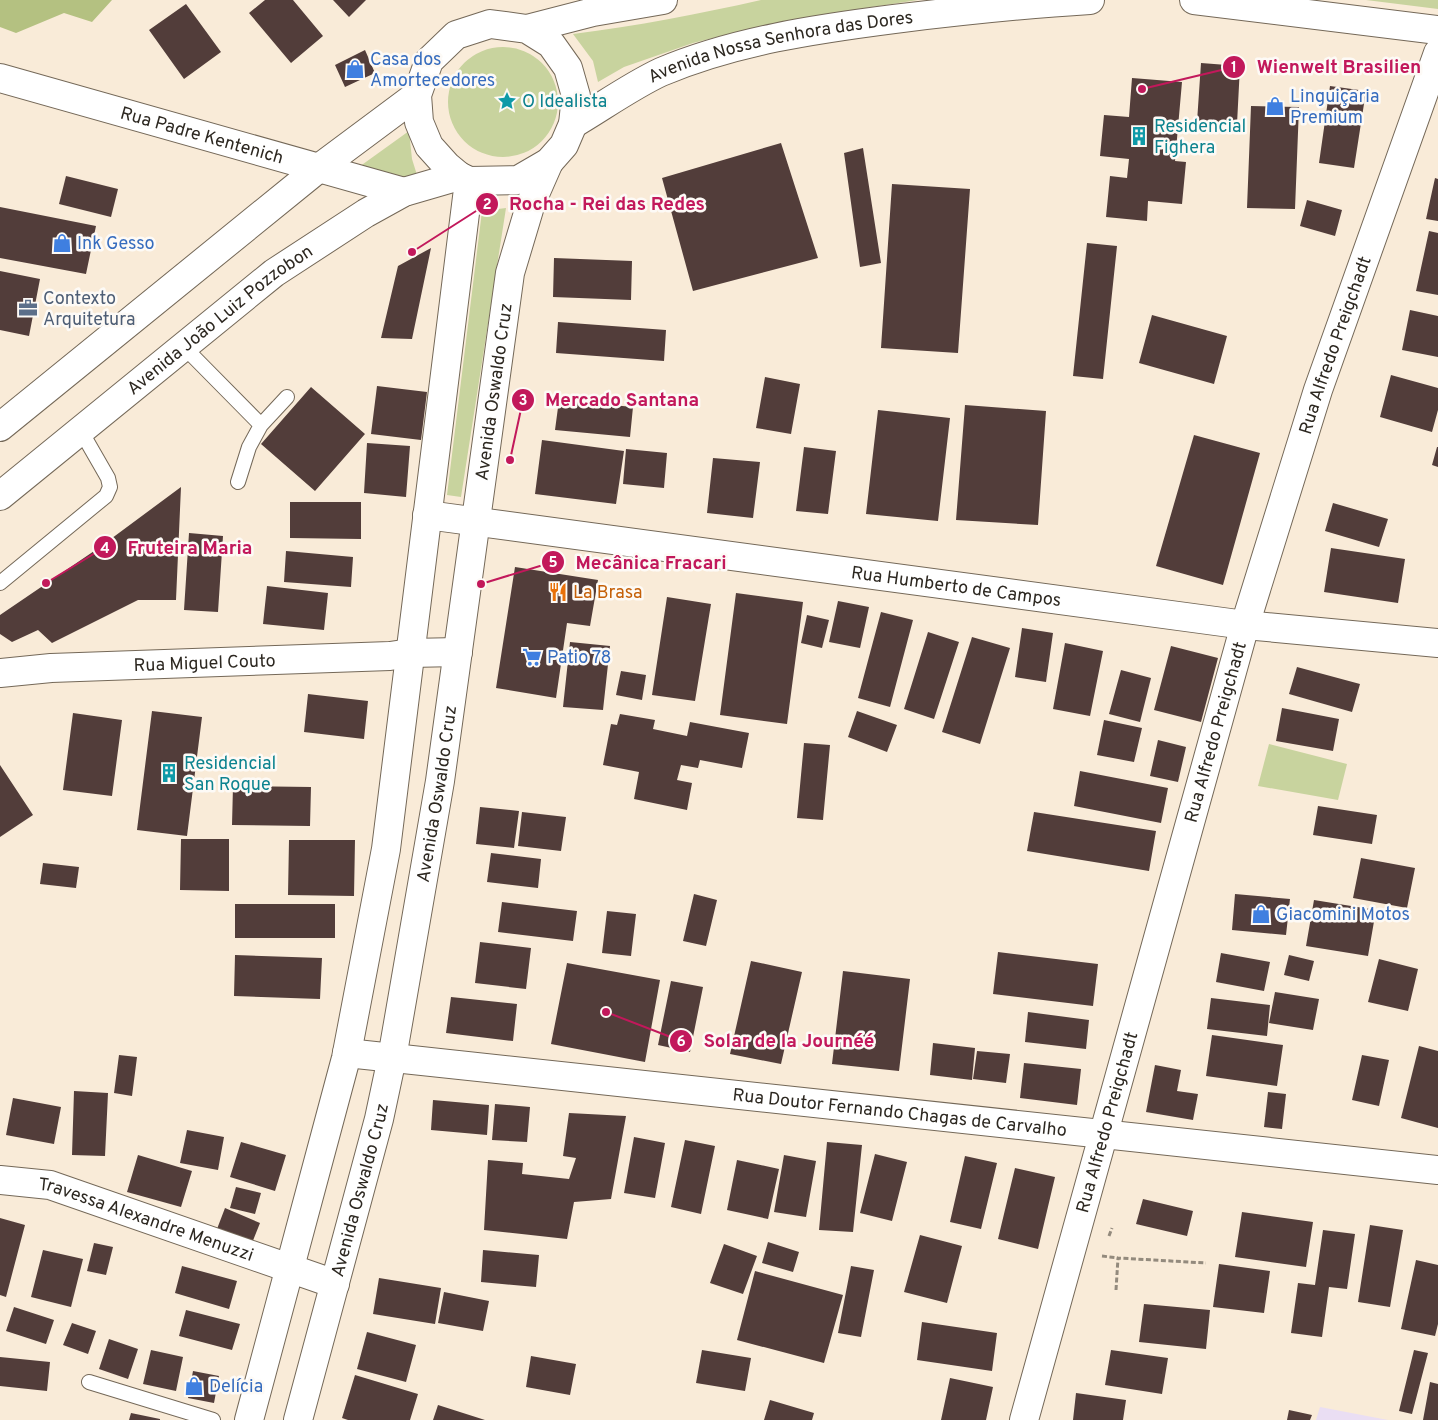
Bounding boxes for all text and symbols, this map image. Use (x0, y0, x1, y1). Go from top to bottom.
street label: Avenida Nossa Senhora das Dores (645, 7, 914, 89)
place label: Casa dos Amortecedores (370, 49, 495, 93)
callout: Wienwelt Brasilien (1222, 50, 1431, 84)
text: Wienwelt Brasilien (1257, 56, 1421, 80)
shop icon: Casa dos Amortecedores (344, 58, 366, 80)
text: 1 (1231, 59, 1237, 78)
place label: Linguiçaria Premium (1290, 86, 1379, 130)
place icon: O Idealista (496, 90, 518, 112)
place label: O Idealista (522, 91, 607, 114)
shop icon: Linguiçaria Premium (1264, 95, 1286, 117)
street label: Rua Padre Kentenich (117, 103, 286, 170)
place label: Residencial Fighera (1154, 116, 1246, 160)
building icon: Residencial Fighera (1128, 125, 1150, 147)
callout: Rocha - Rei das Redes (474, 187, 715, 221)
text: Rocha - Rei das Redes (509, 193, 705, 217)
text: 2 (482, 196, 492, 215)
shop icon: Ink Gesso (51, 232, 73, 254)
place label: Ink Gesso (77, 233, 155, 256)
street label: Avenida João Luiz Pozzobon (123, 241, 318, 401)
street label: Rua Alfredo Preigchadt (1295, 254, 1378, 438)
place label: Contexto Arquitetura (43, 288, 135, 332)
office icon: Contexto Arquitetura (17, 297, 39, 319)
street label: Avenida Oswaldo Cruz (472, 302, 519, 482)
callout: Mercado Santana (510, 383, 709, 417)
text: Mercado Santana (545, 389, 699, 413)
text: 3 (519, 392, 528, 411)
callout: Fruteira Maria (93, 530, 262, 564)
text: Fruteira Maria (128, 537, 252, 561)
text: 4 (100, 540, 110, 559)
callout: Mecânica Fracari (540, 545, 736, 579)
text: Mecânica Fracari (575, 552, 727, 576)
text: 5 (548, 554, 558, 573)
street label: Rua Humberto de Campos (849, 562, 1063, 613)
restaurant icon: La Brasa (547, 581, 569, 603)
place label: La Brasa (573, 582, 642, 605)
street label: Rua Alfredo Preigchadt (1181, 639, 1253, 826)
supermarket icon: Patio 78 (521, 646, 543, 668)
place label: Patio 78 (547, 647, 612, 670)
street label: Rua Miguel Couto (133, 650, 276, 678)
street label: Avenida Oswaldo Cruz (413, 704, 463, 884)
place label: Residencial San Roque (184, 753, 276, 797)
building icon: Residencial San Roque (158, 762, 180, 784)
shop icon: Giacomini Motos (1250, 903, 1272, 925)
place label: Giacomini Motos (1276, 904, 1410, 927)
callout: Solar de la Journéé (668, 1024, 884, 1058)
text: Solar de la Journéé (704, 1030, 874, 1054)
street label: Rua Alfredo Preigchadt (1072, 1030, 1144, 1216)
text: 6 (676, 1033, 686, 1052)
street label: Rua Doutor Fernando Chagas de Carvalho (731, 1084, 1068, 1143)
street label: Avenida Oswaldo Cruz (327, 1102, 395, 1280)
street label: Travessa Alexandre Menuzzi (37, 1174, 256, 1268)
shop icon: Delícia (183, 1375, 205, 1397)
place label: Delícia (209, 1376, 263, 1399)

